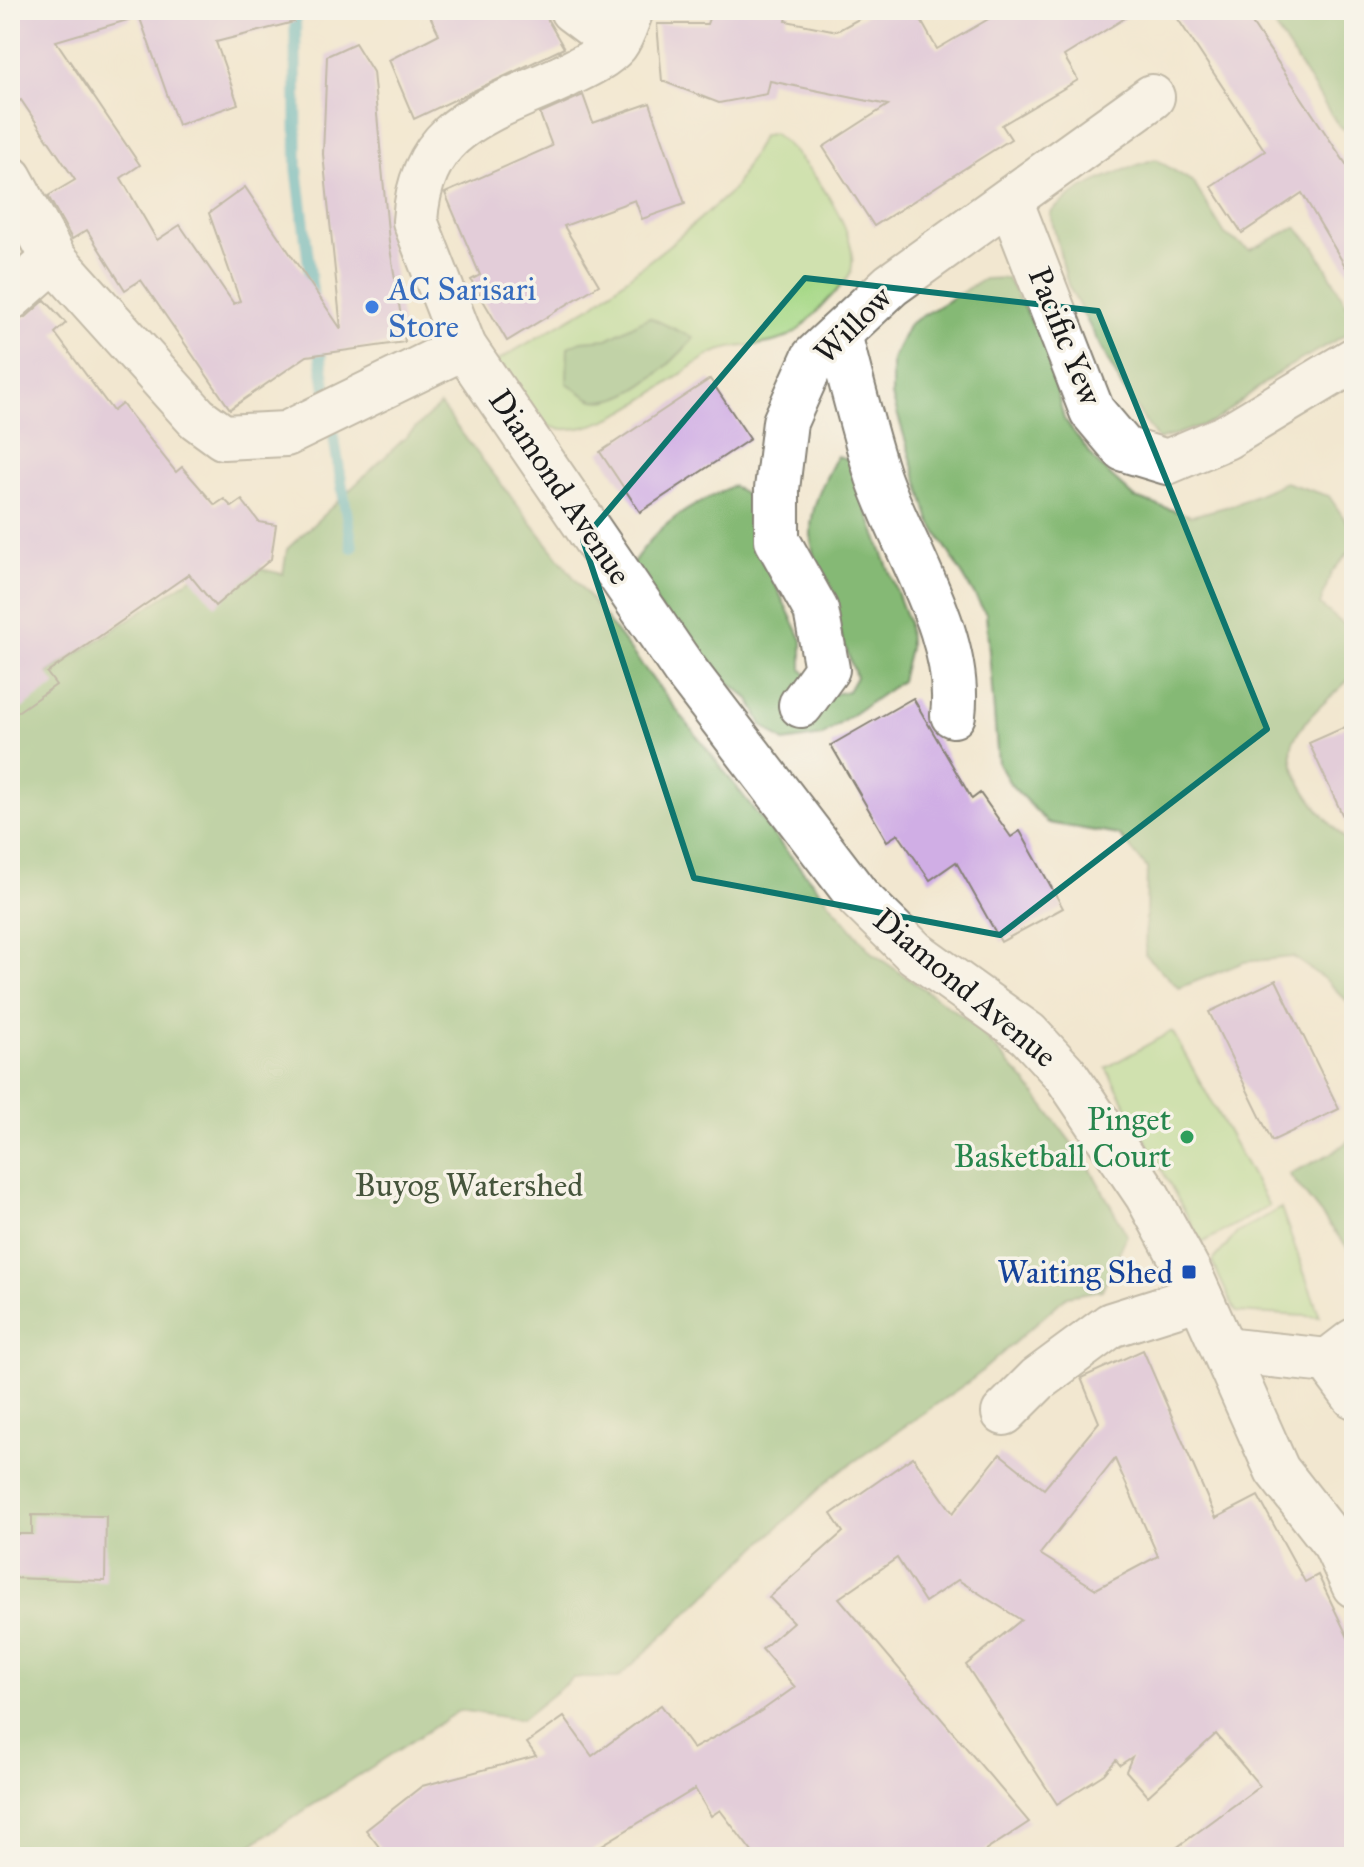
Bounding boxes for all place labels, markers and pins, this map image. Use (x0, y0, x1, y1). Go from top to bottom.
place label: AC Sarisari Store (386, 270, 536, 346)
marker: AC Sarisari Store (363, 298, 381, 316)
place label: Pinget Basketball Court (954, 1100, 1171, 1176)
marker: Pinget Basketball Court (1178, 1128, 1196, 1146)
place label: Waiting Shed (997, 1253, 1173, 1292)
marker: Waiting Shed (1180, 1263, 1198, 1281)

